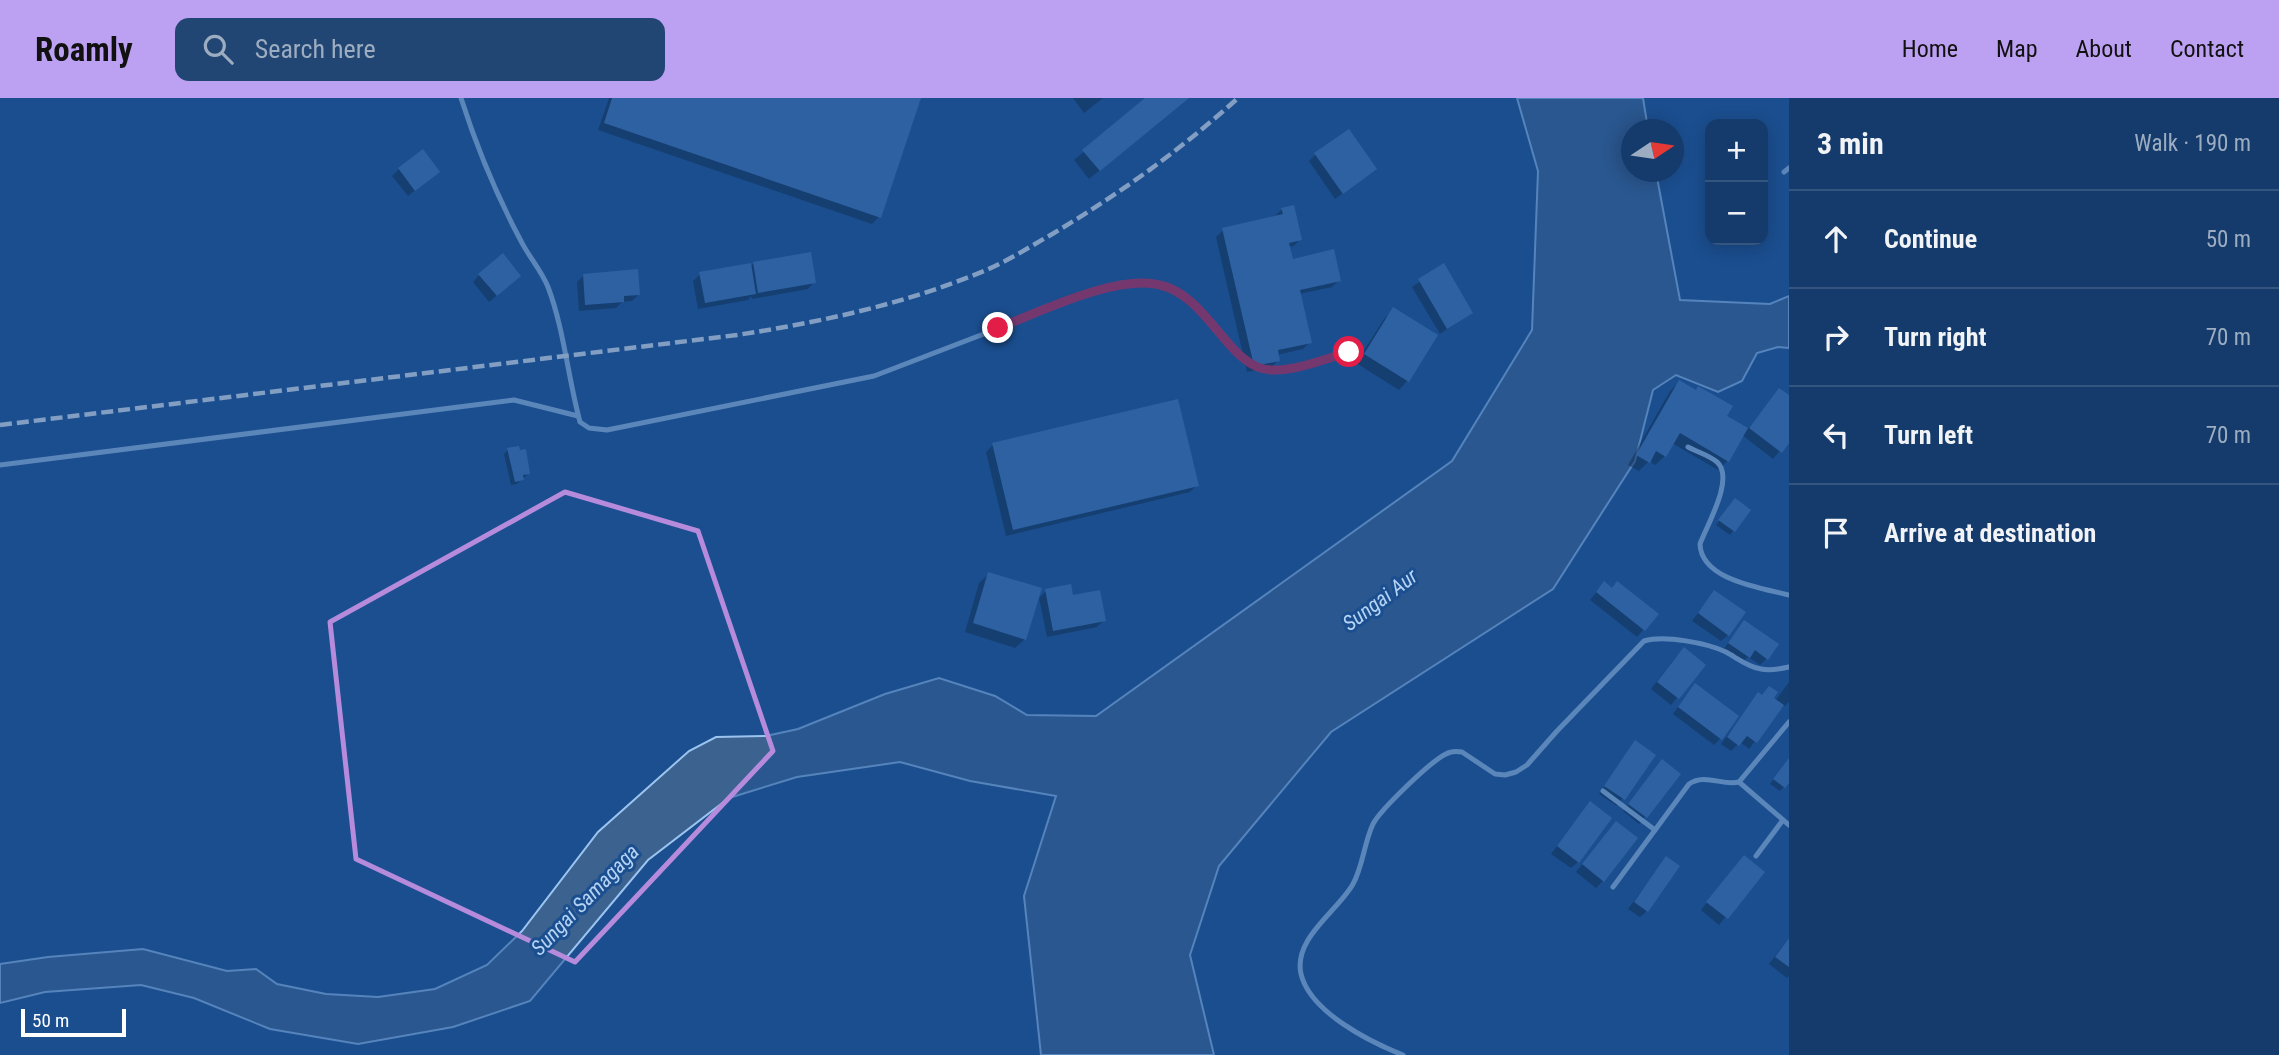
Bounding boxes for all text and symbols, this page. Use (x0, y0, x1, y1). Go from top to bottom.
search box (175, 18, 665, 81)
text: Roamly (35, 30, 133, 69)
icon: search (199, 30, 237, 68)
text: Search here (255, 34, 376, 64)
text: Home (1902, 35, 1958, 63)
text: Map (1996, 35, 2038, 63)
text: About (2076, 35, 2132, 63)
text: Contact (2170, 35, 2244, 63)
north arrow (1621, 119, 1684, 182)
map controls (1705, 119, 1768, 245)
button: + (1705, 119, 1768, 182)
text: 3 min (1817, 126, 1884, 161)
text: Walk · 190 m (2134, 130, 2251, 157)
button: − (1705, 182, 1768, 245)
icon: ahead (1817, 220, 1855, 258)
text: Continue (1884, 224, 1977, 254)
text: 50 m (2206, 226, 2251, 253)
route end (982, 312, 1013, 343)
icon: right (1817, 318, 1855, 356)
text: Turn right (1884, 322, 1986, 352)
text: 70 m (2206, 324, 2251, 351)
route start (1333, 336, 1364, 367)
icon: left (1817, 416, 1855, 454)
text: Turn left (1884, 420, 1973, 450)
text: 70 m (2206, 422, 2251, 449)
icon: arrive (1817, 514, 1855, 552)
text: Arrive at destination (1884, 518, 2096, 548)
water label: Sungai Aur (1338, 564, 1423, 636)
water label: Sungai Samagaga (526, 840, 644, 960)
scale bar (21, 1006, 126, 1038)
text: 50 m (32, 1009, 69, 1032)

